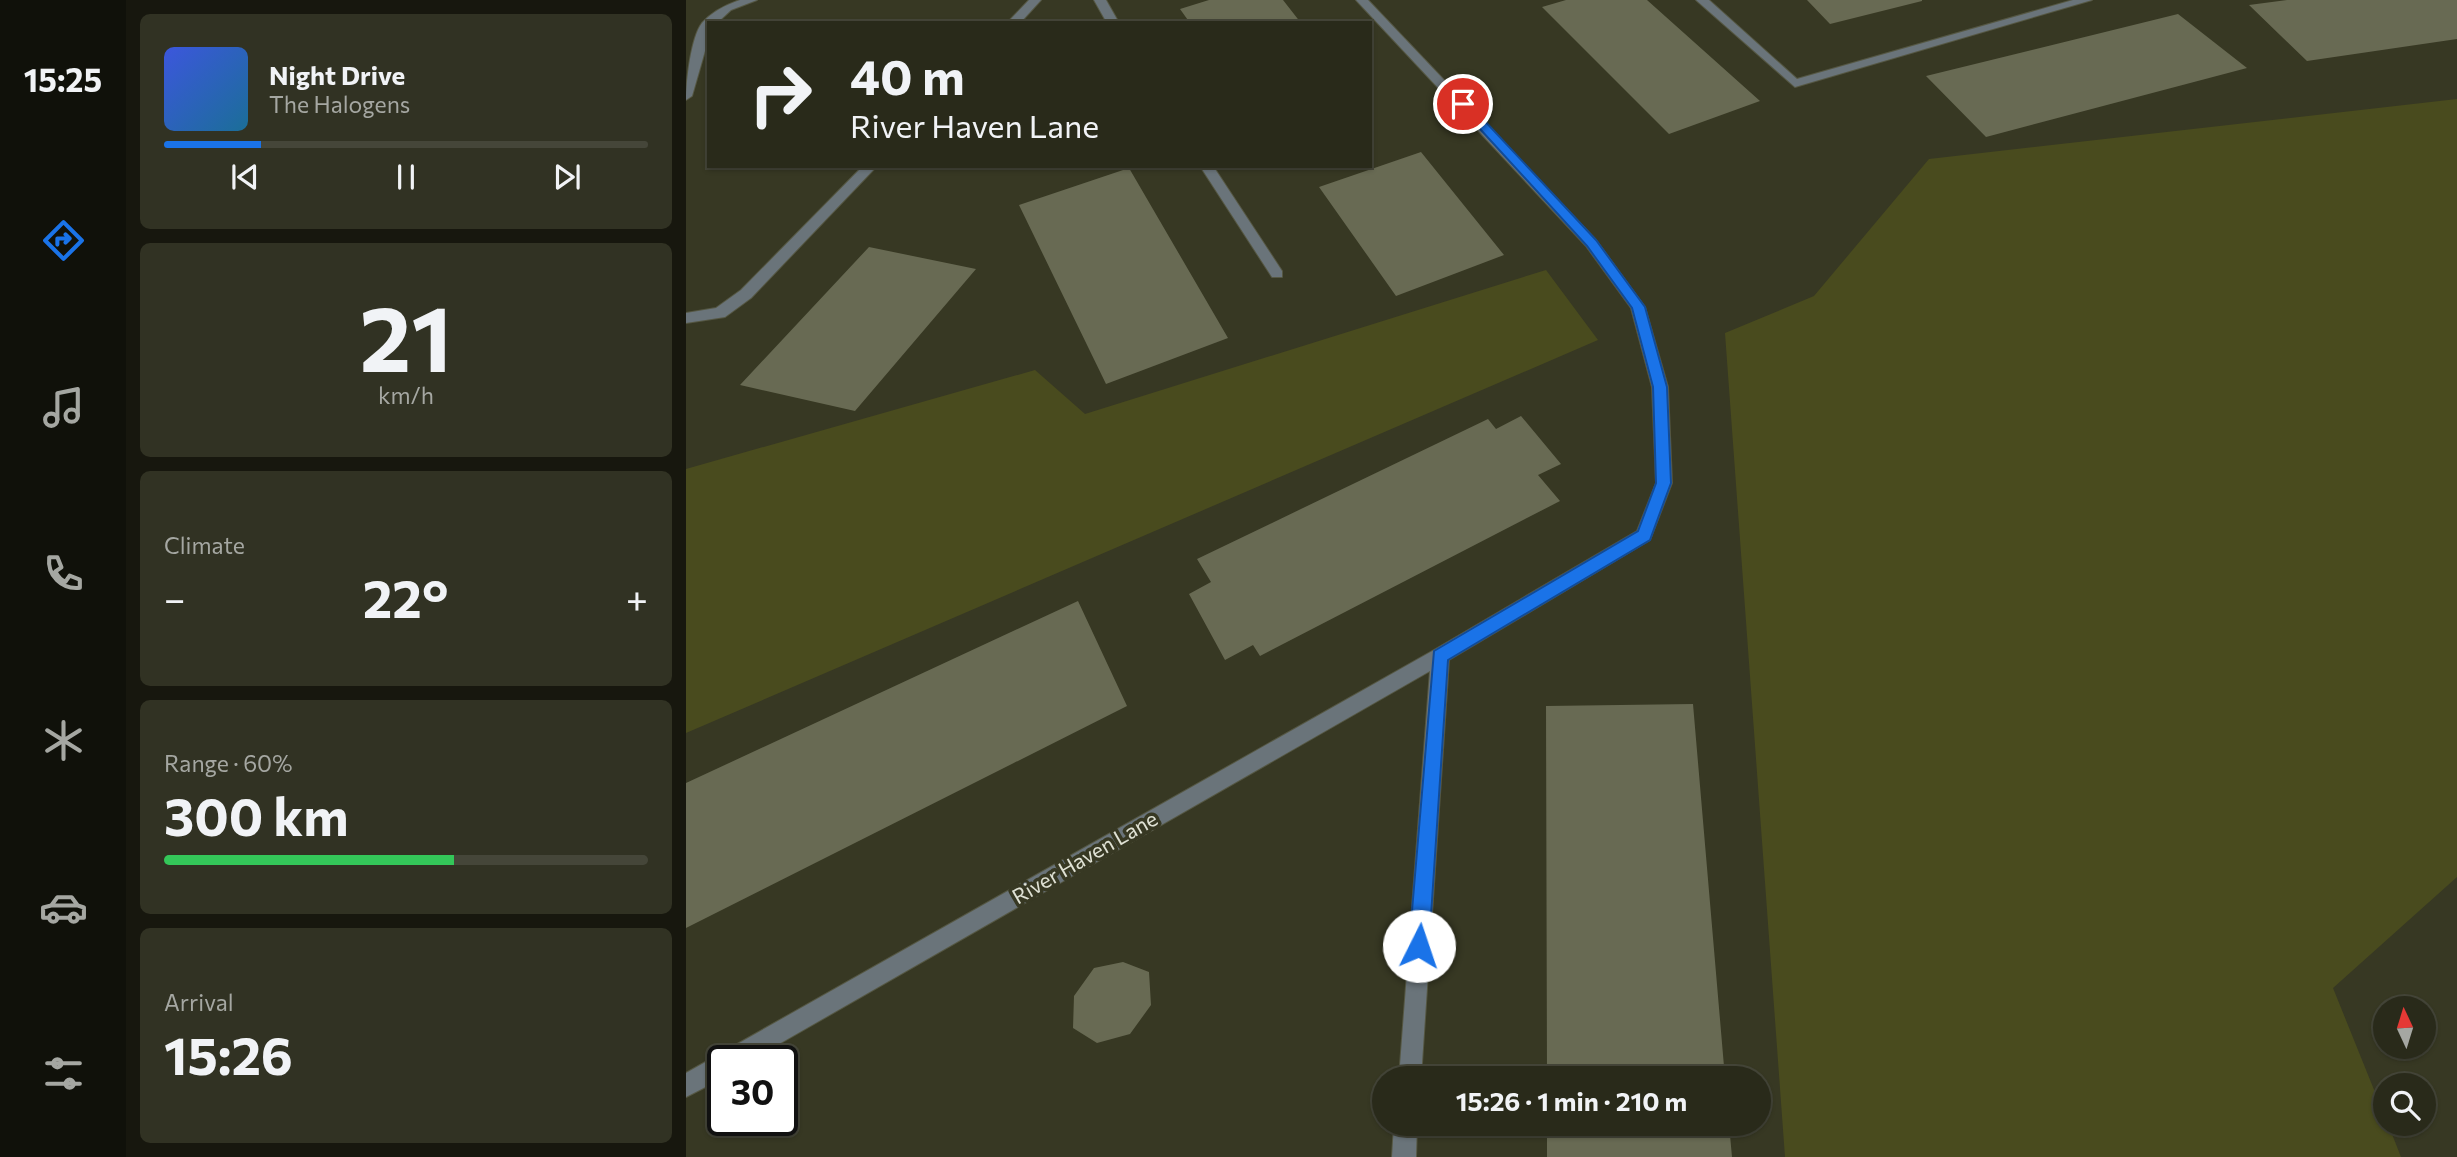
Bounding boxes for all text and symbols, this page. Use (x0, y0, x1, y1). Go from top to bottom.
text: 40 m (850, 45, 965, 105)
icon: right (735, 49, 826, 140)
text: 15:25 (24, 59, 102, 99)
text: Night Drive (269, 59, 405, 90)
pin (1433, 74, 1493, 134)
icon: arrive (1444, 85, 1482, 123)
text: The Halogens (269, 90, 410, 118)
text: River Haven Lane (850, 105, 1099, 145)
icon: previous (226, 158, 264, 196)
icon: pause (387, 158, 425, 196)
icon: next (548, 158, 586, 196)
icon: directions (39, 216, 88, 265)
text: 21 (360, 279, 452, 391)
text: km/h (378, 381, 434, 409)
icon: music (39, 383, 88, 432)
text: Climate (164, 531, 245, 559)
icon: phone (39, 549, 88, 598)
text: 22° (363, 565, 448, 629)
text: − (164, 574, 186, 621)
text: + (626, 574, 648, 621)
icon: climate (39, 716, 88, 765)
text: Range · 60% (164, 749, 292, 777)
text: 300 km (164, 783, 349, 847)
street label: River Haven Lane (1007, 805, 1161, 908)
icon: car (39, 883, 88, 932)
position arrow (1382, 909, 1456, 983)
text: Arrival (164, 988, 234, 1016)
north arrow (2373, 996, 2436, 1059)
map controls (2373, 996, 2436, 1136)
text: 15:26 (164, 1022, 293, 1086)
speed limit sign: 30 (707, 1045, 798, 1136)
icon: filters (39, 1049, 88, 1098)
button: search (2373, 1073, 2436, 1136)
text: 15:26 · 1 min · 210 m (1456, 1085, 1687, 1116)

